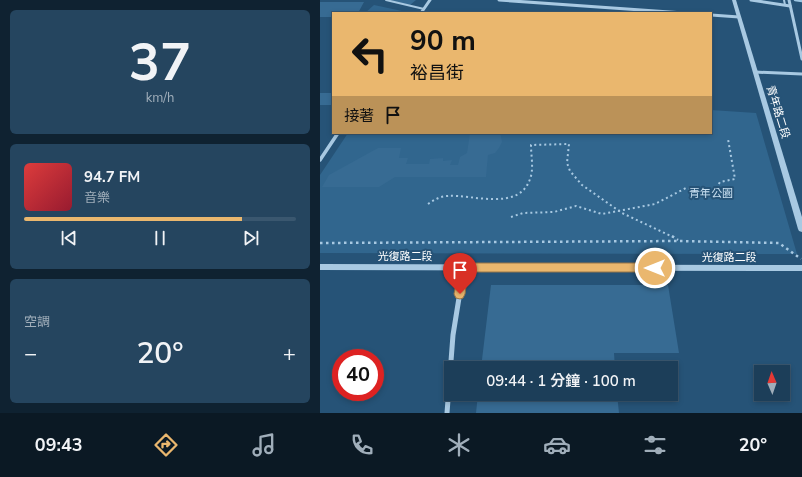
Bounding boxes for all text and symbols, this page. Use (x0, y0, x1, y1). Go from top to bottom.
text: 90 m (410, 22, 476, 60)
text: 37 (129, 27, 191, 98)
icon: left (344, 28, 396, 80)
text: 裕昌街 (410, 61, 464, 85)
street label: 青年路二段 (763, 84, 793, 140)
text: km/h (146, 89, 174, 107)
icon: arrive (382, 104, 404, 126)
text: 接著 (344, 106, 374, 126)
text: 94.7 FM (84, 167, 140, 187)
park label: 青年公園 (689, 186, 733, 201)
text: 音樂 (84, 189, 110, 207)
icon: previous (58, 227, 80, 249)
icon: pause (149, 227, 171, 249)
icon: next (240, 227, 262, 249)
position arrow (634, 247, 676, 289)
street label: 光復路二段 (378, 249, 433, 264)
street label: 光復路二段 (702, 250, 757, 265)
pin (443, 253, 477, 294)
icon: arrive (449, 259, 471, 281)
text: 空調 (24, 313, 50, 331)
text: 20° (136, 333, 184, 374)
text: − (24, 339, 37, 369)
text: + (283, 339, 296, 369)
speed limit sign: 40 (332, 349, 384, 401)
north arrow (754, 365, 790, 401)
map controls (754, 365, 790, 401)
text: 09:44 · 1 分鐘 · 100 m (486, 371, 636, 391)
icon: directions (152, 431, 180, 459)
icon: music (250, 431, 278, 459)
icon: phone (348, 431, 376, 459)
icon: climate (445, 431, 473, 459)
icon: car (543, 431, 571, 459)
icon: filters (641, 431, 669, 459)
text: 09:43 (35, 433, 83, 457)
text: 20° (739, 433, 767, 457)

